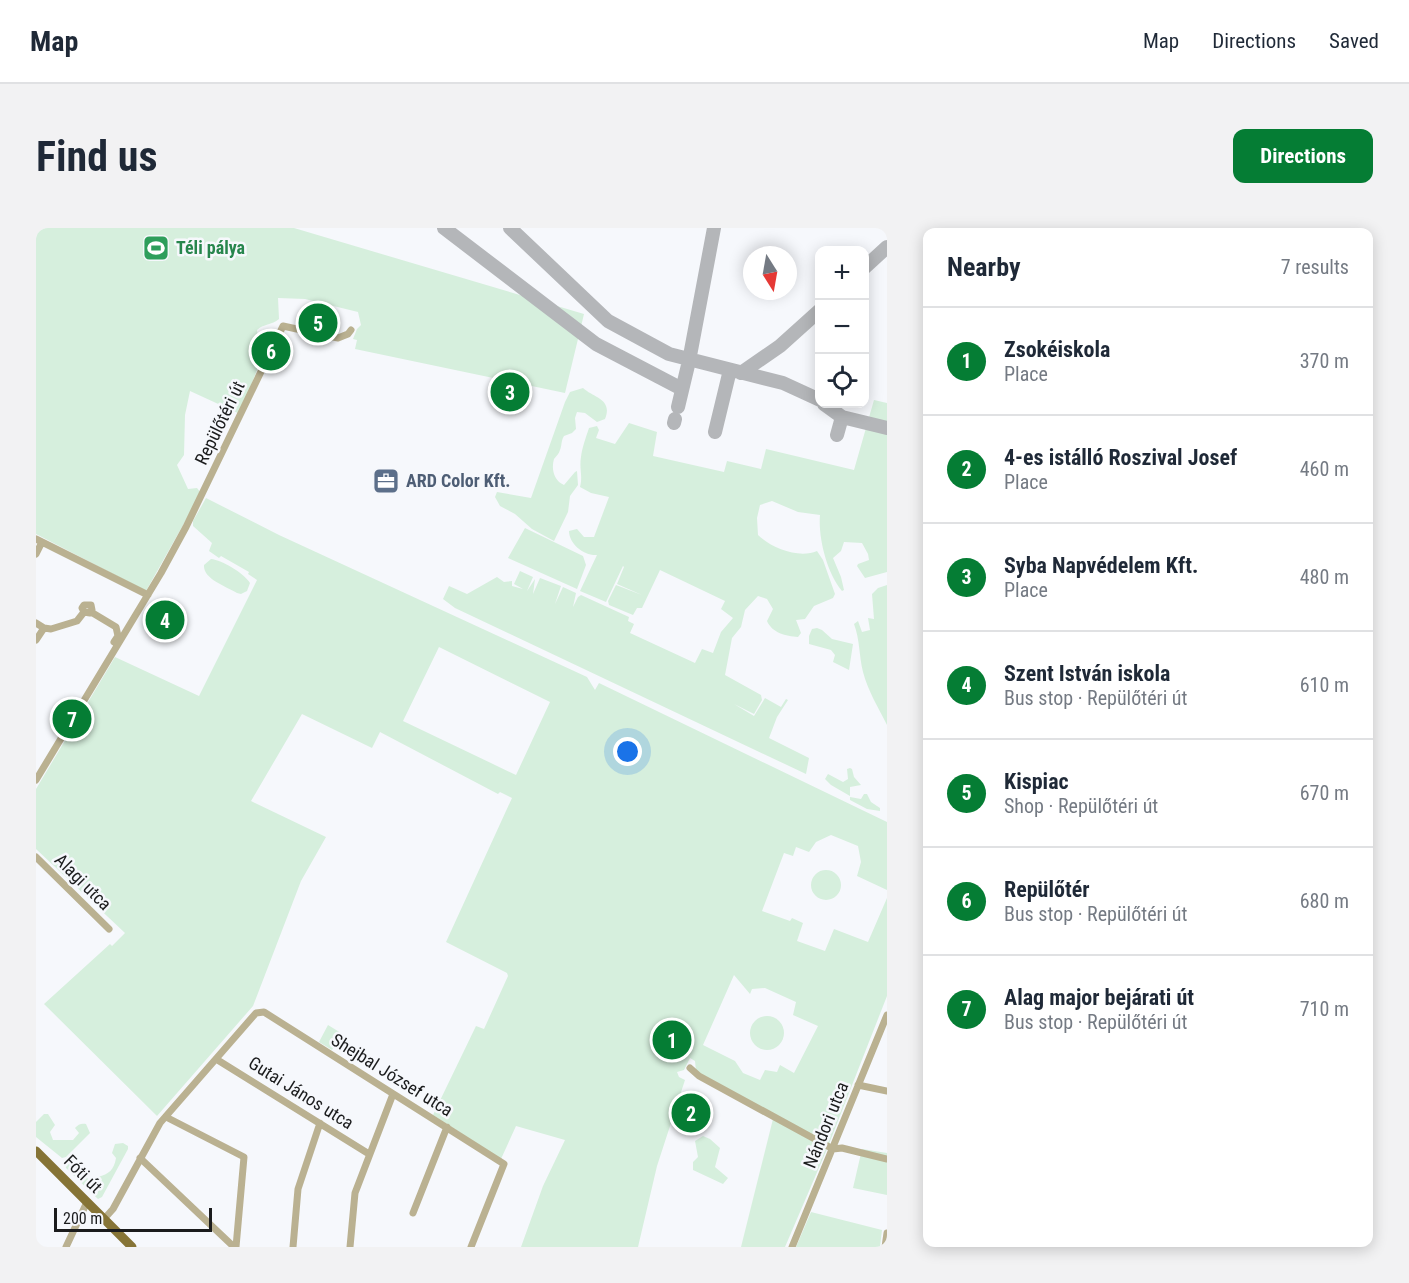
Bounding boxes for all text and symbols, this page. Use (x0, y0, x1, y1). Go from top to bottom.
text: Map (30, 25, 78, 58)
text: Map (1143, 29, 1179, 53)
text: Directions (1212, 29, 1296, 53)
text: Saved (1329, 29, 1379, 53)
button: Directions (1233, 129, 1373, 183)
text: Find us (36, 132, 157, 181)
sports icon: Téli pálya (141, 233, 171, 263)
place label: Téli pálya (176, 237, 245, 258)
north arrow (743, 246, 797, 300)
map controls (815, 246, 869, 408)
button: + (815, 246, 869, 300)
text: Nearby (947, 252, 1021, 282)
text: 7 results (1281, 255, 1349, 279)
pin: 5 (298, 300, 338, 346)
button: − (815, 300, 869, 354)
pin: 6 (252, 328, 290, 374)
text: Zsokéiskola (1004, 337, 1110, 362)
text: 1 (961, 349, 972, 373)
text: 370 m (1300, 349, 1349, 373)
button: locate (815, 354, 869, 408)
text: Place (1004, 362, 1048, 386)
pin: 3 (490, 370, 530, 414)
street label: Repülőtéri út (190, 378, 249, 468)
text: 4-es istálló Roszival Josef (1004, 445, 1237, 470)
text: 2 (961, 457, 972, 481)
text: 460 m (1300, 457, 1349, 481)
office icon: ARD Color Kft. (371, 466, 401, 496)
place label: ARD Color Kft. (406, 470, 510, 491)
text: Place (1004, 470, 1048, 494)
text: Syba Napvédelem Kft. (1004, 553, 1198, 578)
text: 3 (961, 565, 972, 589)
text: 480 m (1300, 565, 1349, 589)
text: Place (1004, 578, 1048, 602)
pin: 4 (146, 598, 184, 642)
text: Szent István iskola (1004, 661, 1170, 686)
text: 4 (961, 673, 972, 697)
text: 610 m (1300, 673, 1349, 697)
text: Bus stop · Repülőtéri út (1004, 686, 1187, 710)
pin: 7 (52, 696, 92, 742)
your location (613, 737, 642, 766)
text: Kispiac (1004, 769, 1069, 794)
text: 5 (961, 781, 972, 805)
text: 670 m (1300, 781, 1349, 805)
text: Shop · Repülőtéri út (1004, 794, 1158, 818)
street label: Alagi utca (51, 849, 116, 914)
text: Repülőtér (1004, 877, 1089, 902)
text: 6 (961, 889, 972, 913)
text: 680 m (1300, 889, 1349, 913)
text: Bus stop · Repülőtéri út (1004, 902, 1187, 926)
text: Alag major bejárati út (1004, 985, 1194, 1010)
text: 7 (961, 997, 972, 1021)
text: 710 m (1300, 997, 1349, 1021)
text: Bus stop · Repülőtéri út (1004, 1010, 1187, 1034)
pin: 1 (652, 1018, 692, 1062)
street label: Shejbal József utca (328, 1029, 457, 1120)
street label: Gutai János utca (245, 1052, 358, 1133)
street label: Nándori utca (799, 1079, 852, 1171)
pin: 2 (672, 1090, 710, 1136)
street label: Fóti út (60, 1150, 107, 1197)
scale bar (54, 1205, 212, 1232)
text: 200 m (63, 1209, 102, 1228)

